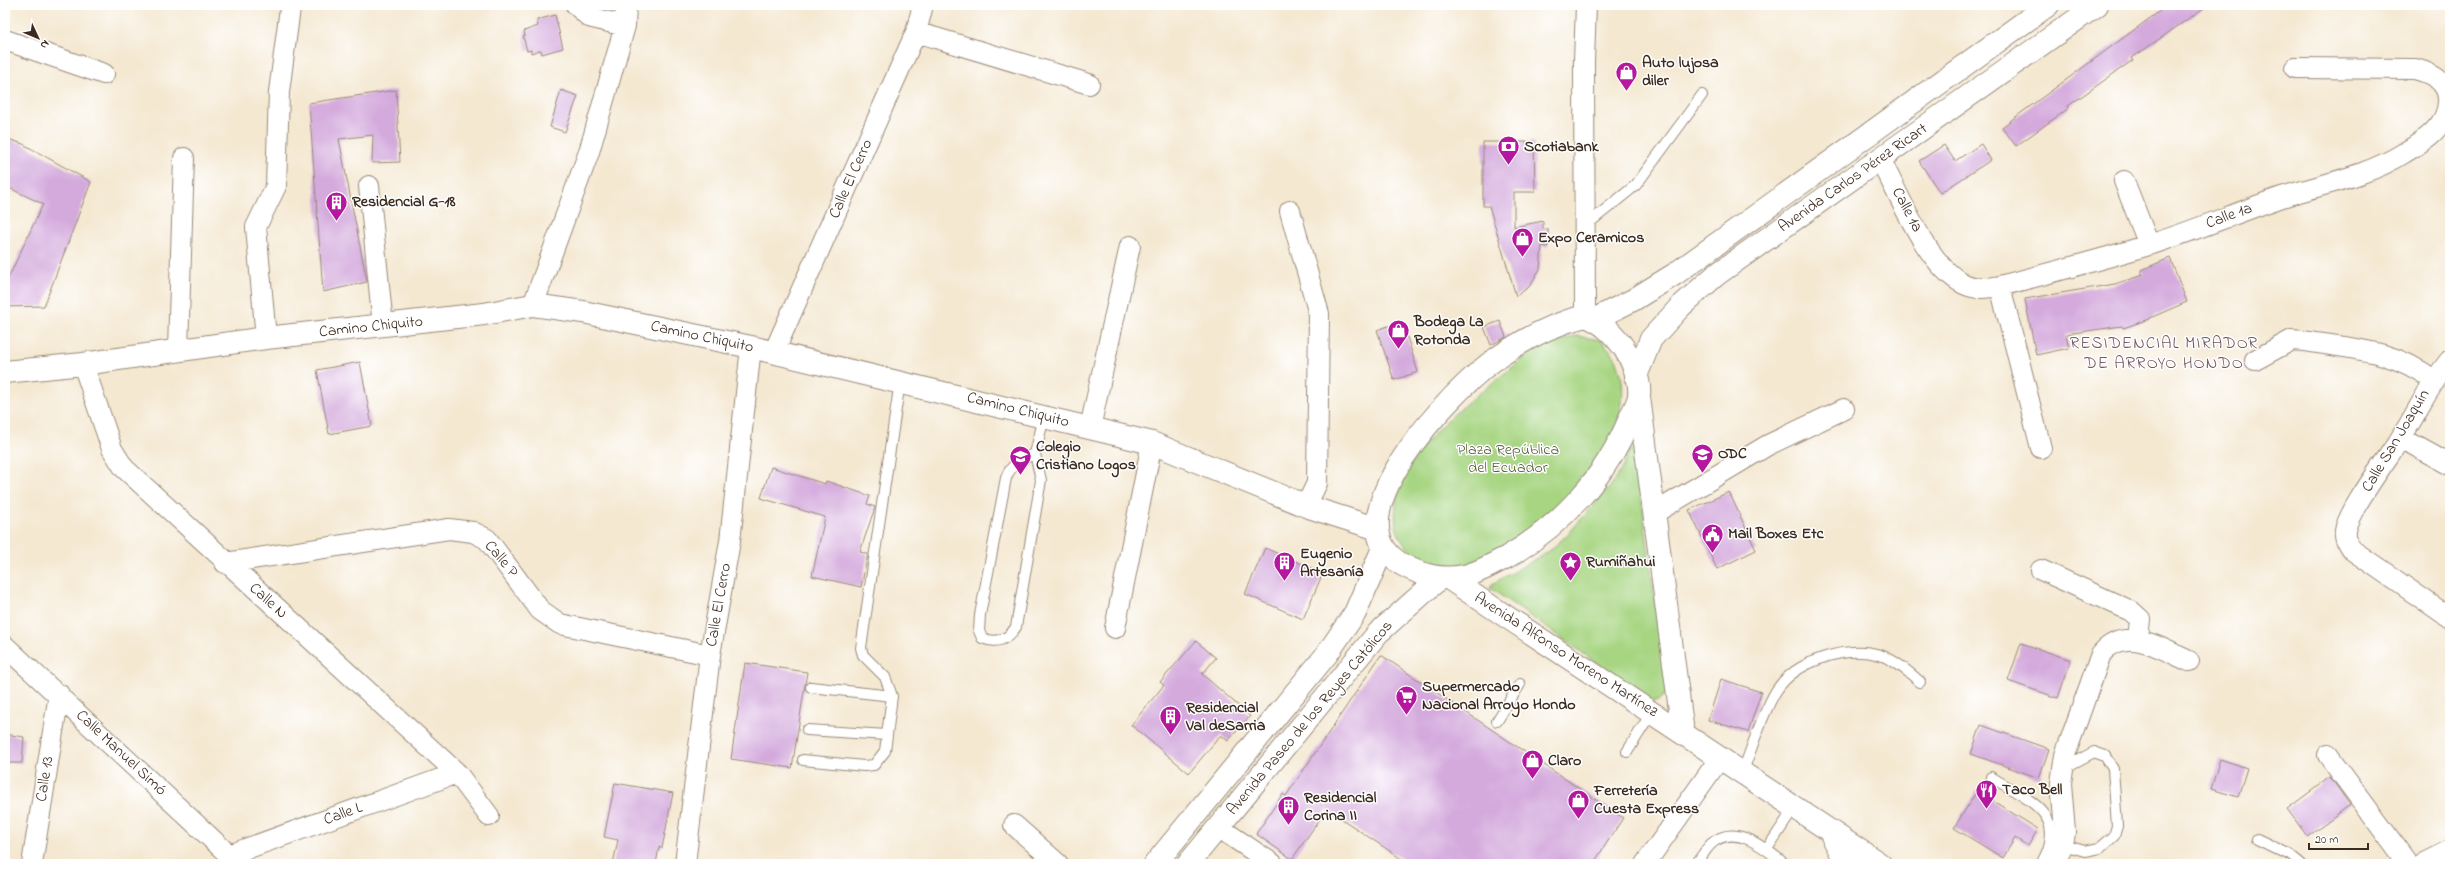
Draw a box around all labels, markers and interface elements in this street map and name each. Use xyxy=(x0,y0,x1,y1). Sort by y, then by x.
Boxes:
north arrow xyxy=(18,18,58,58)
text: N xyxy=(36,36,53,52)
place label: Auto lujosa diler xyxy=(1642,51,1719,93)
shop icon: Auto lujosa diler xyxy=(1614,59,1640,92)
street label: Avenida Carlos Pérez Ricart xyxy=(1773,117,1933,239)
bank icon: Scotiabank xyxy=(1496,134,1522,167)
place label: Scotiabank xyxy=(1524,135,1600,159)
street label: Calle El Cerro xyxy=(823,136,879,222)
street label: Calle 1a xyxy=(1885,183,1929,237)
building icon: Residencial G-18 xyxy=(324,189,350,222)
place label: Residencial G-18 xyxy=(351,190,456,214)
street label: Calle 1a xyxy=(2202,197,2256,235)
shop icon: Expo Ceramicos xyxy=(1510,225,1536,258)
place label: Expo Ceramicos xyxy=(1538,226,1644,250)
street label: Camino Chiquito xyxy=(318,310,424,344)
place label: Bodega La Rotonda xyxy=(1413,310,1484,352)
street label: Camino Chiquito xyxy=(648,314,756,360)
shop icon: Bodega La Rotonda xyxy=(1385,318,1411,351)
district label: RESIDENCIAL MIRADOR DE ARROYO HONDO xyxy=(2070,331,2258,376)
street label: Calle San Joaquín xyxy=(2356,385,2436,497)
street label: Camino Chiquito xyxy=(964,386,1072,434)
place label: Colegio Cristiano Logos xyxy=(1036,435,1136,478)
park label: Plaza República del Ecuador xyxy=(1457,438,1559,480)
school or university icon: ODC xyxy=(1690,441,1716,474)
place label: ODC xyxy=(1718,442,1747,466)
school or university icon: Colegio Cristiano Logos xyxy=(1007,443,1033,476)
public building icon: Mail Boxes Etc xyxy=(1699,521,1725,554)
place label: Mail Boxes Etc xyxy=(1728,522,1825,546)
street label: Calle P xyxy=(478,535,524,583)
place label: Eugenio Artesanía xyxy=(1300,542,1364,584)
place icon: Rumiñahui xyxy=(1557,549,1583,582)
building icon: Eugenio Artesanía xyxy=(1271,550,1297,583)
place label: Rumiñahui xyxy=(1585,550,1655,574)
street label: Calle El Cerro xyxy=(700,561,738,649)
street label: Calle N xyxy=(243,577,293,625)
street label: Avenida Alfonso Moreno Martínez xyxy=(1469,586,1663,724)
street label: Avenida Paseo de los Reyes Católicos xyxy=(1221,615,1399,821)
place label: Supermercado Nacional Arroyo Hondo xyxy=(1422,675,1576,718)
supermarket icon: Supermercado Nacional Arroyo Hondo xyxy=(1393,683,1419,716)
place label: Residencial Val deSarria xyxy=(1185,696,1266,738)
street label: Calle Manuel Simó xyxy=(70,704,172,802)
building icon: Residencial Val deSarria xyxy=(1158,704,1184,737)
shop icon: Claro xyxy=(1520,748,1546,781)
place label: Claro xyxy=(1548,749,1581,773)
street label: Calle 13 xyxy=(30,755,60,803)
restaurant icon: Taco Bell xyxy=(1973,777,1999,810)
place label: Taco Bell xyxy=(2002,778,2063,802)
place label: Ferretería Cuesta Express xyxy=(1593,779,1699,821)
place label: Residencial Corina II xyxy=(1303,786,1377,828)
shop icon: Ferretería Cuesta Express xyxy=(1565,787,1591,820)
building icon: Residencial Corina II xyxy=(1275,794,1301,827)
street label: Calle L xyxy=(320,796,366,832)
scale bar xyxy=(2309,825,2368,851)
text: 20 m xyxy=(2315,831,2338,849)

